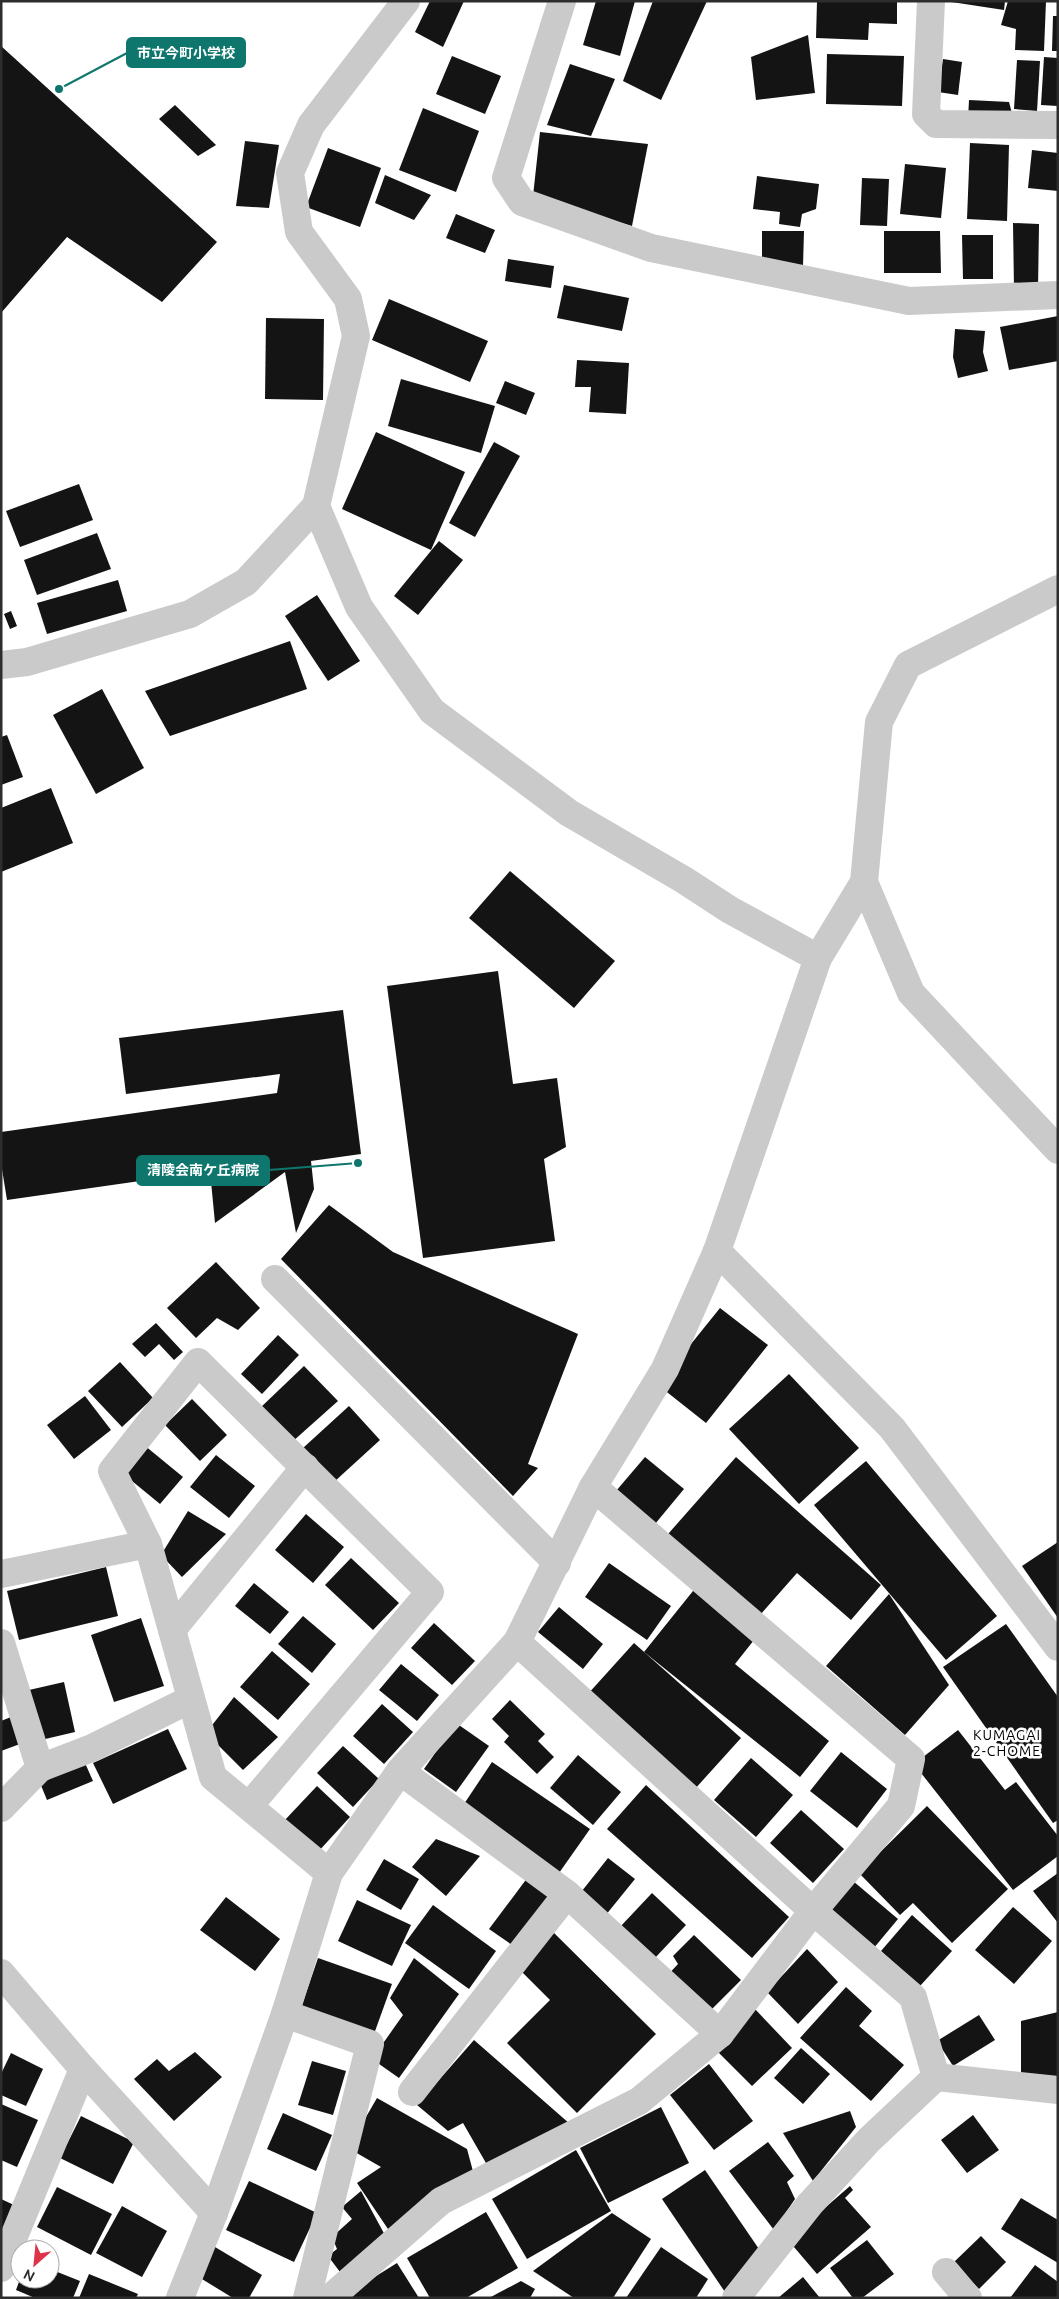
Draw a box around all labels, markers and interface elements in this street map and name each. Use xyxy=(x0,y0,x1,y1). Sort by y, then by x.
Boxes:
callout: 市立今町小学校 xyxy=(127,38,245,67)
text: 市立今町小学校 xyxy=(137,45,235,61)
callout: 清陵会南ケ丘病院 xyxy=(137,1156,269,1185)
text: 清陵会南ケ丘病院 xyxy=(147,1162,259,1178)
district label: KUMAGAI 2-CHOME xyxy=(973,1727,1041,1759)
north arrow xyxy=(10,2239,60,2289)
text: N xyxy=(21,2266,37,2285)

